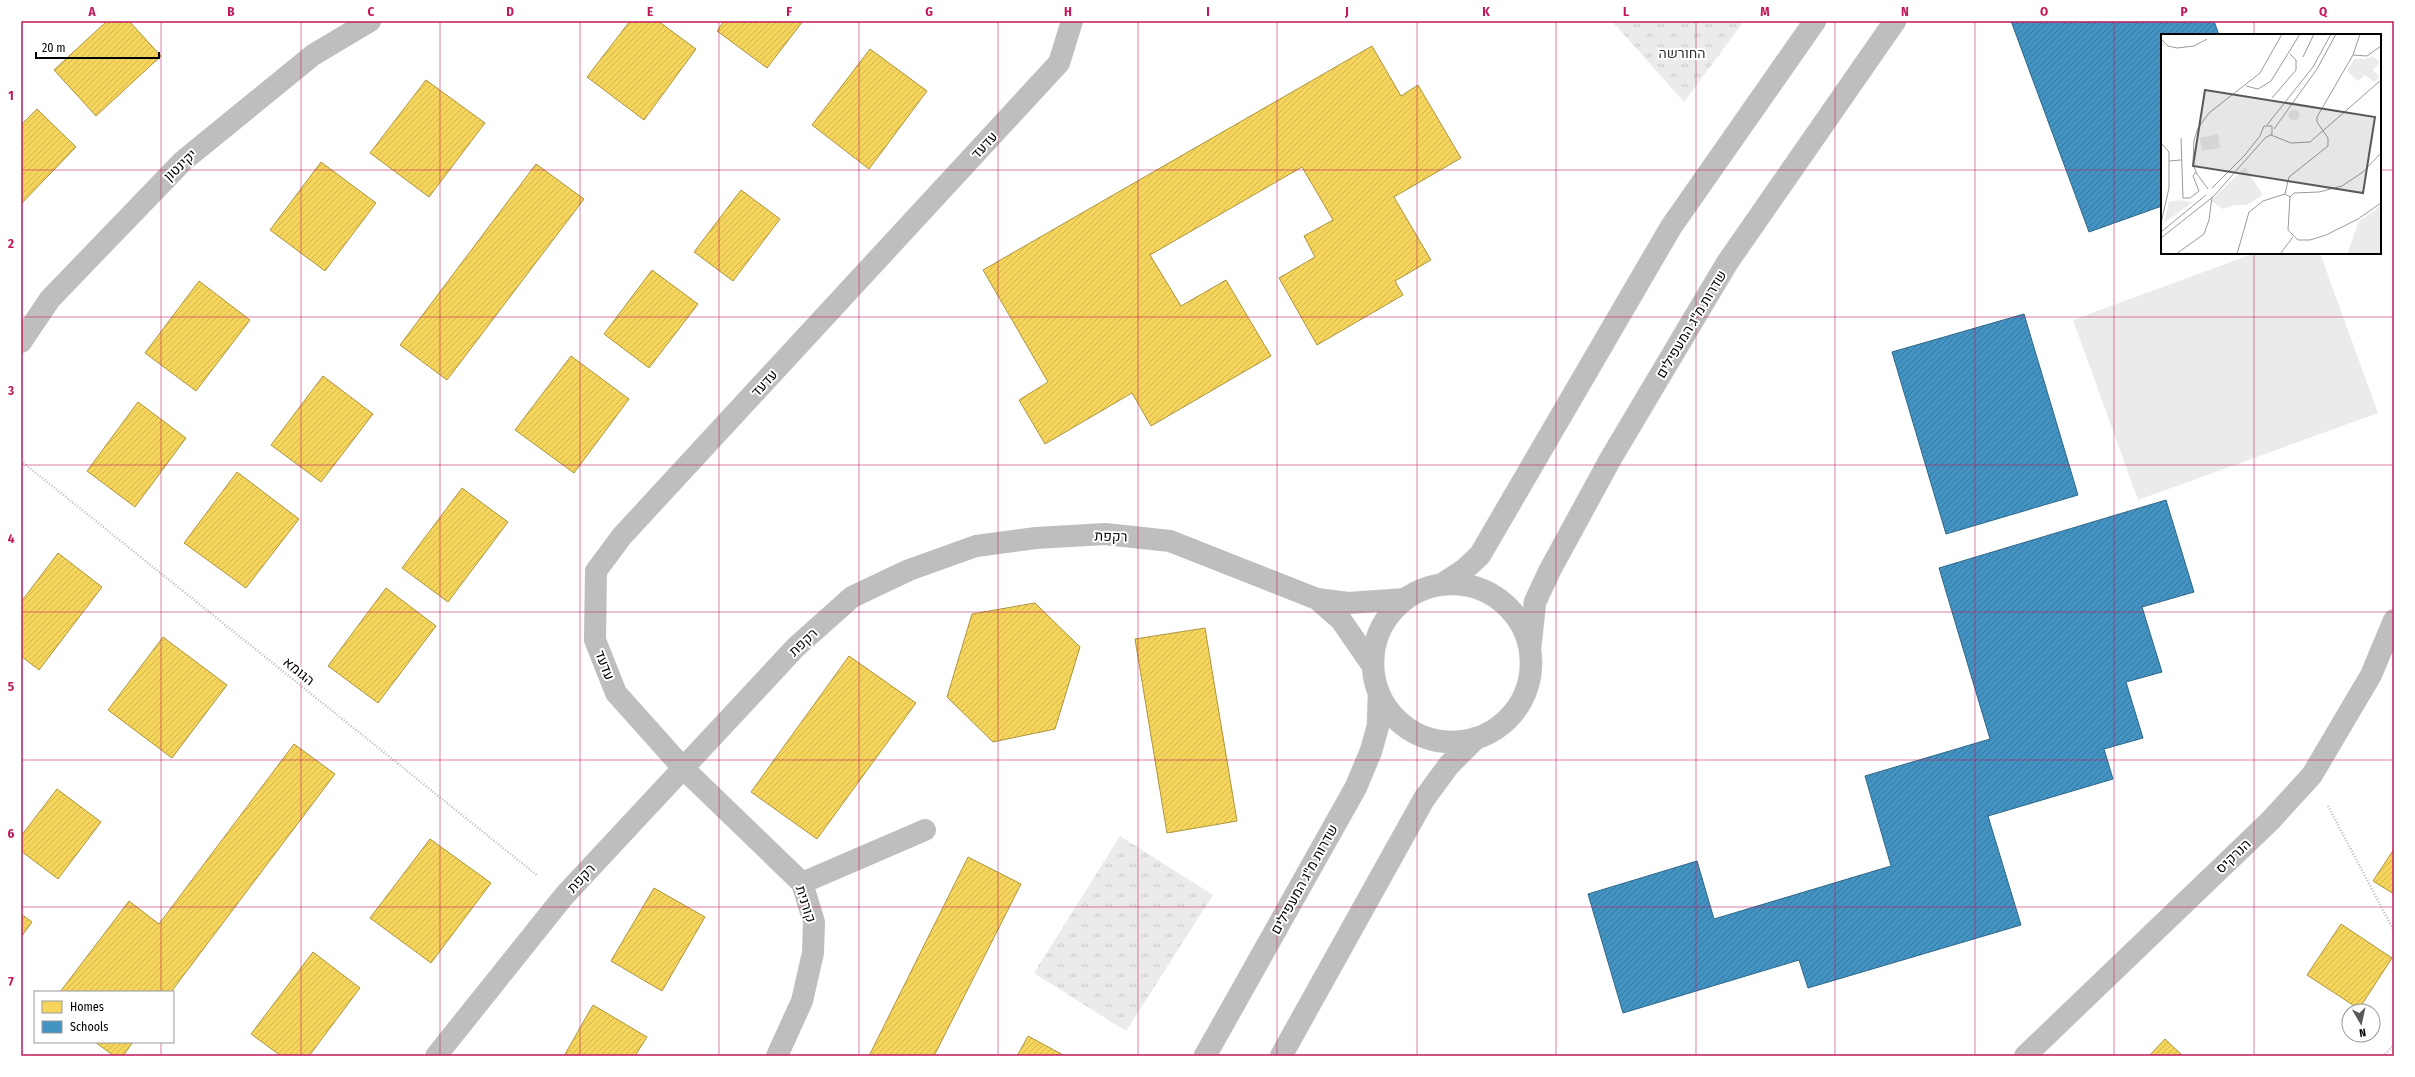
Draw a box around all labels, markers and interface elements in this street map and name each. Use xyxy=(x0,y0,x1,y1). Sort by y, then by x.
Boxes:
text: A xyxy=(87,4,96,19)
text: B xyxy=(227,4,235,19)
text: C xyxy=(368,4,375,19)
text: D xyxy=(506,4,514,19)
text: E xyxy=(647,4,653,19)
text: F xyxy=(786,4,792,19)
text: G xyxy=(925,4,933,19)
text: H xyxy=(1064,4,1072,19)
text: I xyxy=(1206,4,1210,19)
text: J xyxy=(1344,4,1349,19)
text: K xyxy=(1482,4,1490,19)
text: L xyxy=(1623,4,1629,19)
text: M xyxy=(1760,4,1770,19)
text: N xyxy=(1901,4,1909,19)
text: O xyxy=(2040,4,2048,19)
text: P xyxy=(2180,4,2188,19)
text: Q xyxy=(2319,4,2328,19)
scale bar xyxy=(36,34,159,60)
inset map xyxy=(2161,34,2381,254)
text: 20 m xyxy=(42,41,66,55)
park label: החורשה xyxy=(1658,45,1706,62)
text: 1 xyxy=(8,88,14,103)
street label: עדעד xyxy=(968,128,1001,162)
street label: יקינטון xyxy=(160,146,200,185)
text: 2 xyxy=(7,236,14,251)
street label: שדרות מ"ג המעפילים xyxy=(1653,267,1730,381)
street label: עדעד xyxy=(748,366,781,400)
text: 3 xyxy=(7,383,14,398)
street label: רקפת xyxy=(1094,527,1128,546)
text: 4 xyxy=(8,531,15,546)
street label: רקפת xyxy=(786,625,821,660)
street label: עדעד xyxy=(591,648,618,683)
street label: הגומא xyxy=(279,654,318,689)
text: 5 xyxy=(8,679,14,694)
street label: שדרות מ"ג המעפילים xyxy=(1267,821,1342,937)
text: 6 xyxy=(8,826,15,841)
street label: הנרקיס xyxy=(2212,836,2254,877)
street label: רקפת xyxy=(564,860,599,896)
street label: קורנית xyxy=(792,884,819,925)
text: 7 xyxy=(8,974,14,989)
legend xyxy=(34,991,174,1043)
text: Homes xyxy=(70,1000,104,1014)
north arrow xyxy=(2341,1003,2381,1043)
text: Schools xyxy=(70,1020,108,1034)
text: N xyxy=(2358,1025,2367,1039)

